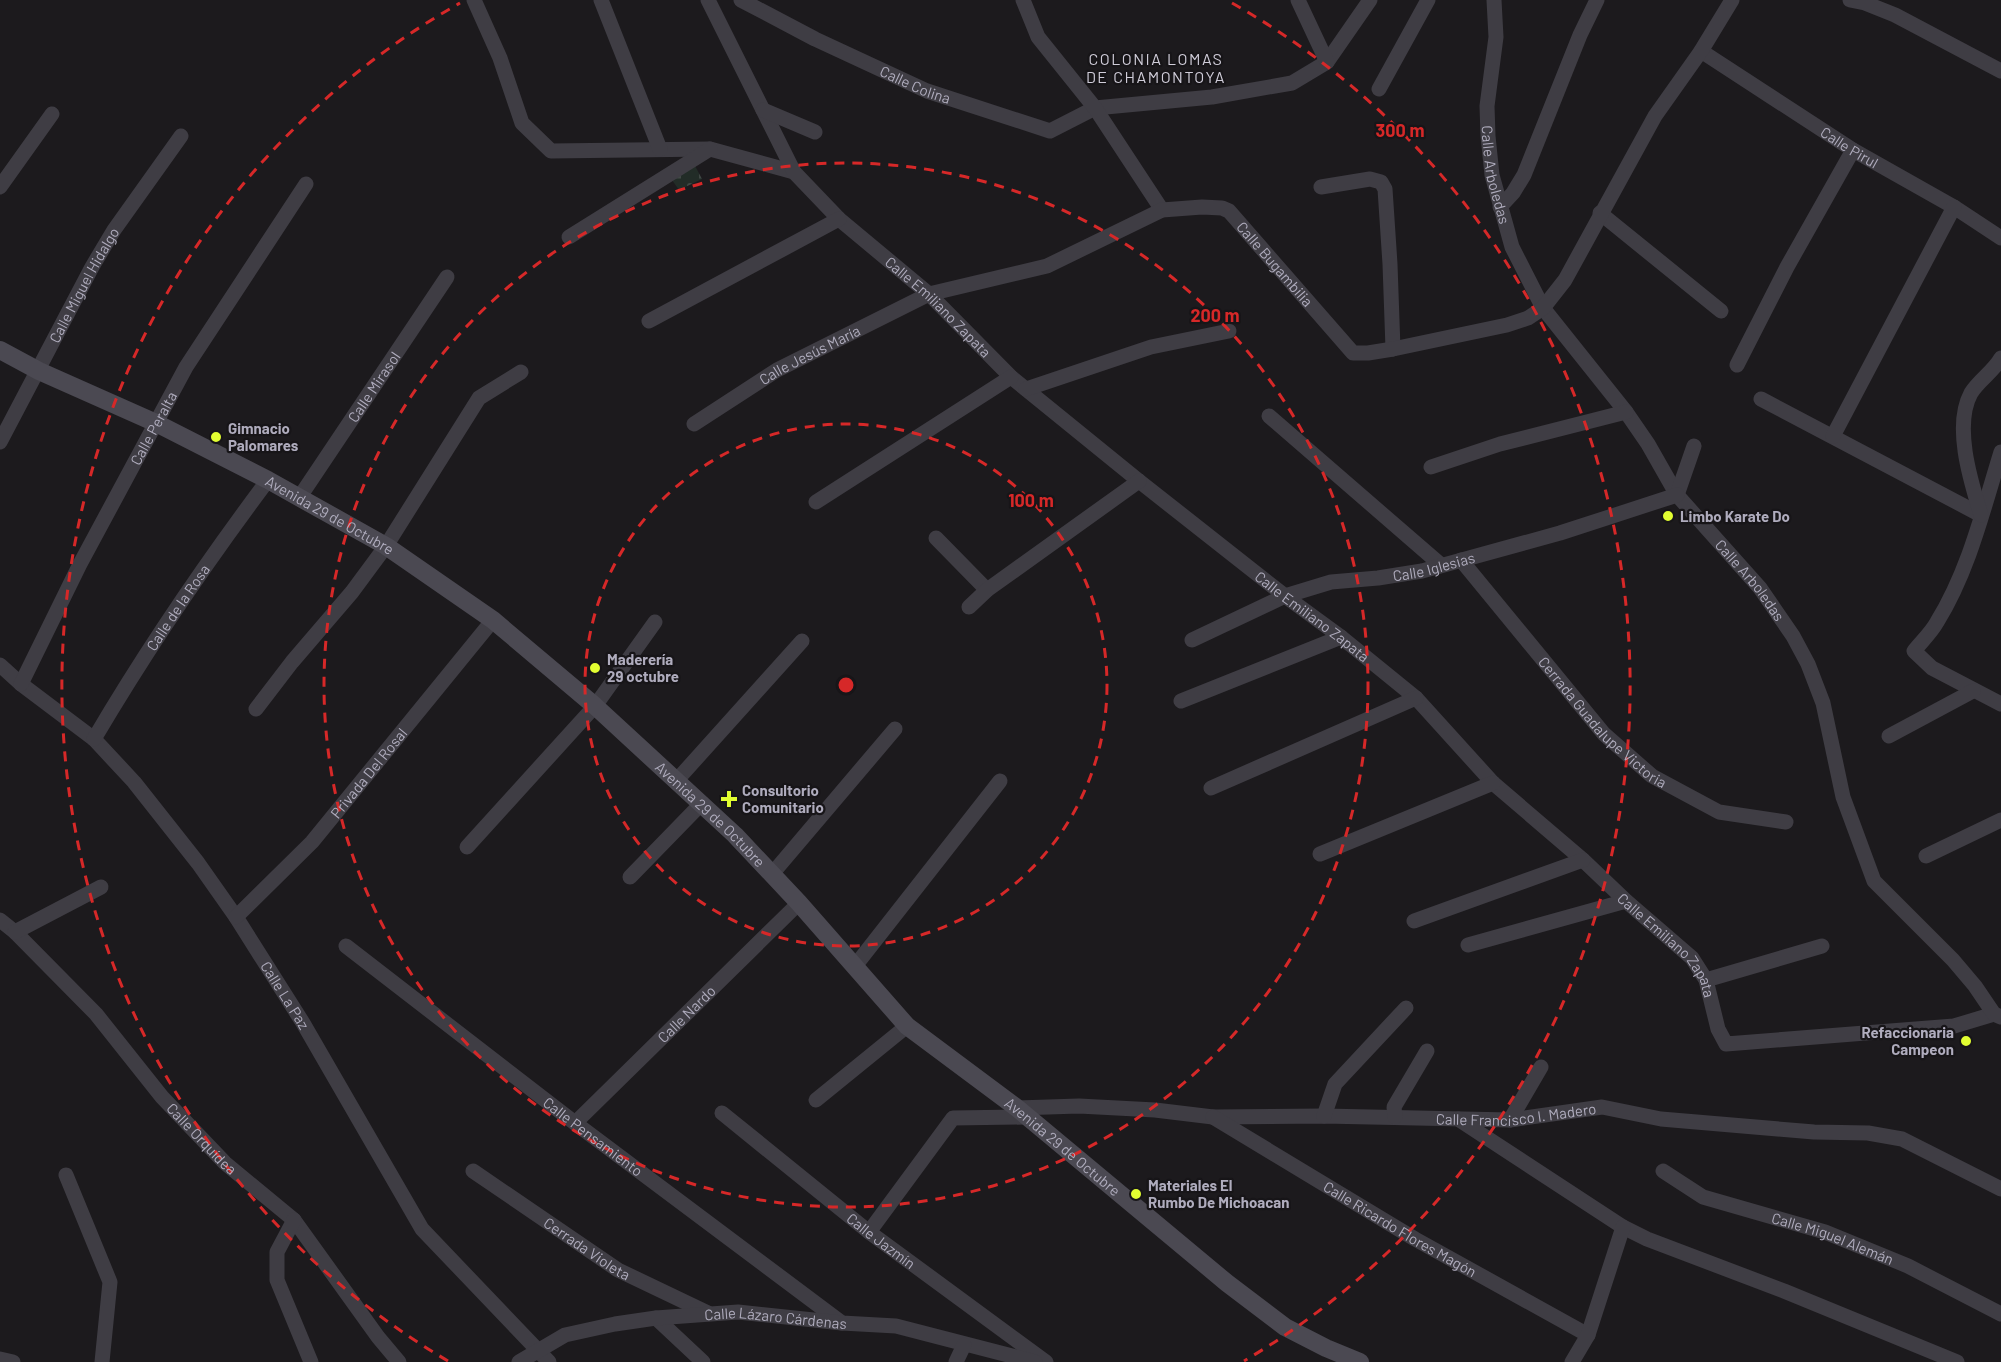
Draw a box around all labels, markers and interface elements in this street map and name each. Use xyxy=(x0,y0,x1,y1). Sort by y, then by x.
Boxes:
district label: COLONIA LOMAS DE CHAMONTOYA xyxy=(1086,49,1226,86)
street label: Calle Colina xyxy=(877,62,953,107)
text: 300 m xyxy=(1376,119,1424,141)
street label: Calle Pirul xyxy=(1817,123,1882,171)
street label: Calle Arboledas xyxy=(1479,125,1514,226)
street label: Calle Bugambilia xyxy=(1233,218,1317,310)
street label: Calle Miguel Hidalgo xyxy=(45,224,123,346)
street label: Calle Emiliano Zapata xyxy=(882,252,995,361)
text: 200 m xyxy=(1190,304,1240,326)
street label: Calle Jesús María xyxy=(756,321,863,388)
street label: Calle Mirasol xyxy=(344,348,404,425)
street label: Calle Peralta xyxy=(126,388,180,468)
place label: Gimnacio Palomares xyxy=(228,419,299,454)
marker: Gimnacio Palomares xyxy=(209,430,223,444)
street label: Avenida 29 de Octubre xyxy=(262,471,398,558)
text: 100 m xyxy=(1008,489,1054,511)
place label: Limbo Karate Do xyxy=(1680,507,1790,525)
marker: Limbo Karate Do xyxy=(1661,509,1675,523)
street label: Calle Arboledas xyxy=(1712,536,1789,624)
street label: Calle Iglesias xyxy=(1391,548,1477,585)
street label: Calle de la Rosa xyxy=(142,561,213,654)
street label: Calle Emiliano Zapata xyxy=(1252,567,1373,666)
place label: Maderería 29 octubre xyxy=(607,650,679,685)
street label: Cerrada Guadalupe Victoria xyxy=(1535,653,1670,791)
marker: Maderería 29 octubre xyxy=(588,661,602,675)
centre of rings xyxy=(836,675,856,695)
street label: Privada Del Rosal xyxy=(326,724,410,822)
street label: Avenida 29 de Octubre xyxy=(652,758,769,871)
place label: Consultorio Comunitario xyxy=(742,781,824,816)
marker: Consultorio Comunitario xyxy=(720,790,738,808)
street label: Calle Emiliano Zapata xyxy=(1614,889,1719,999)
street label: Calle La Paz xyxy=(257,958,314,1032)
street label: Calle Nardo xyxy=(654,981,719,1046)
place label: Refaccionaria Campeon xyxy=(1861,1023,1954,1058)
marker: Refaccionaria Campeon xyxy=(1959,1034,1973,1048)
street label: Calle Pensamiento xyxy=(540,1093,646,1180)
street label: Avenida 29 de Octubre xyxy=(1001,1093,1124,1199)
street label: Calle Orquídea xyxy=(163,1099,240,1178)
street label: Calle Francisco I. Madero xyxy=(1436,1099,1597,1129)
place label: Materiales El Rumbo De Michoacan xyxy=(1148,1176,1289,1211)
street label: Calle Ricardo Flores Magón xyxy=(1320,1177,1480,1280)
marker: Materiales El Rumbo De Michoacan xyxy=(1129,1187,1143,1201)
street label: Calle Miguel Alemán xyxy=(1770,1208,1897,1268)
street label: Calle Jazmín xyxy=(843,1209,919,1272)
street label: Cerrada Violeta xyxy=(541,1213,633,1283)
street label: Calle Lázaro Cárdenas xyxy=(704,1303,847,1332)

